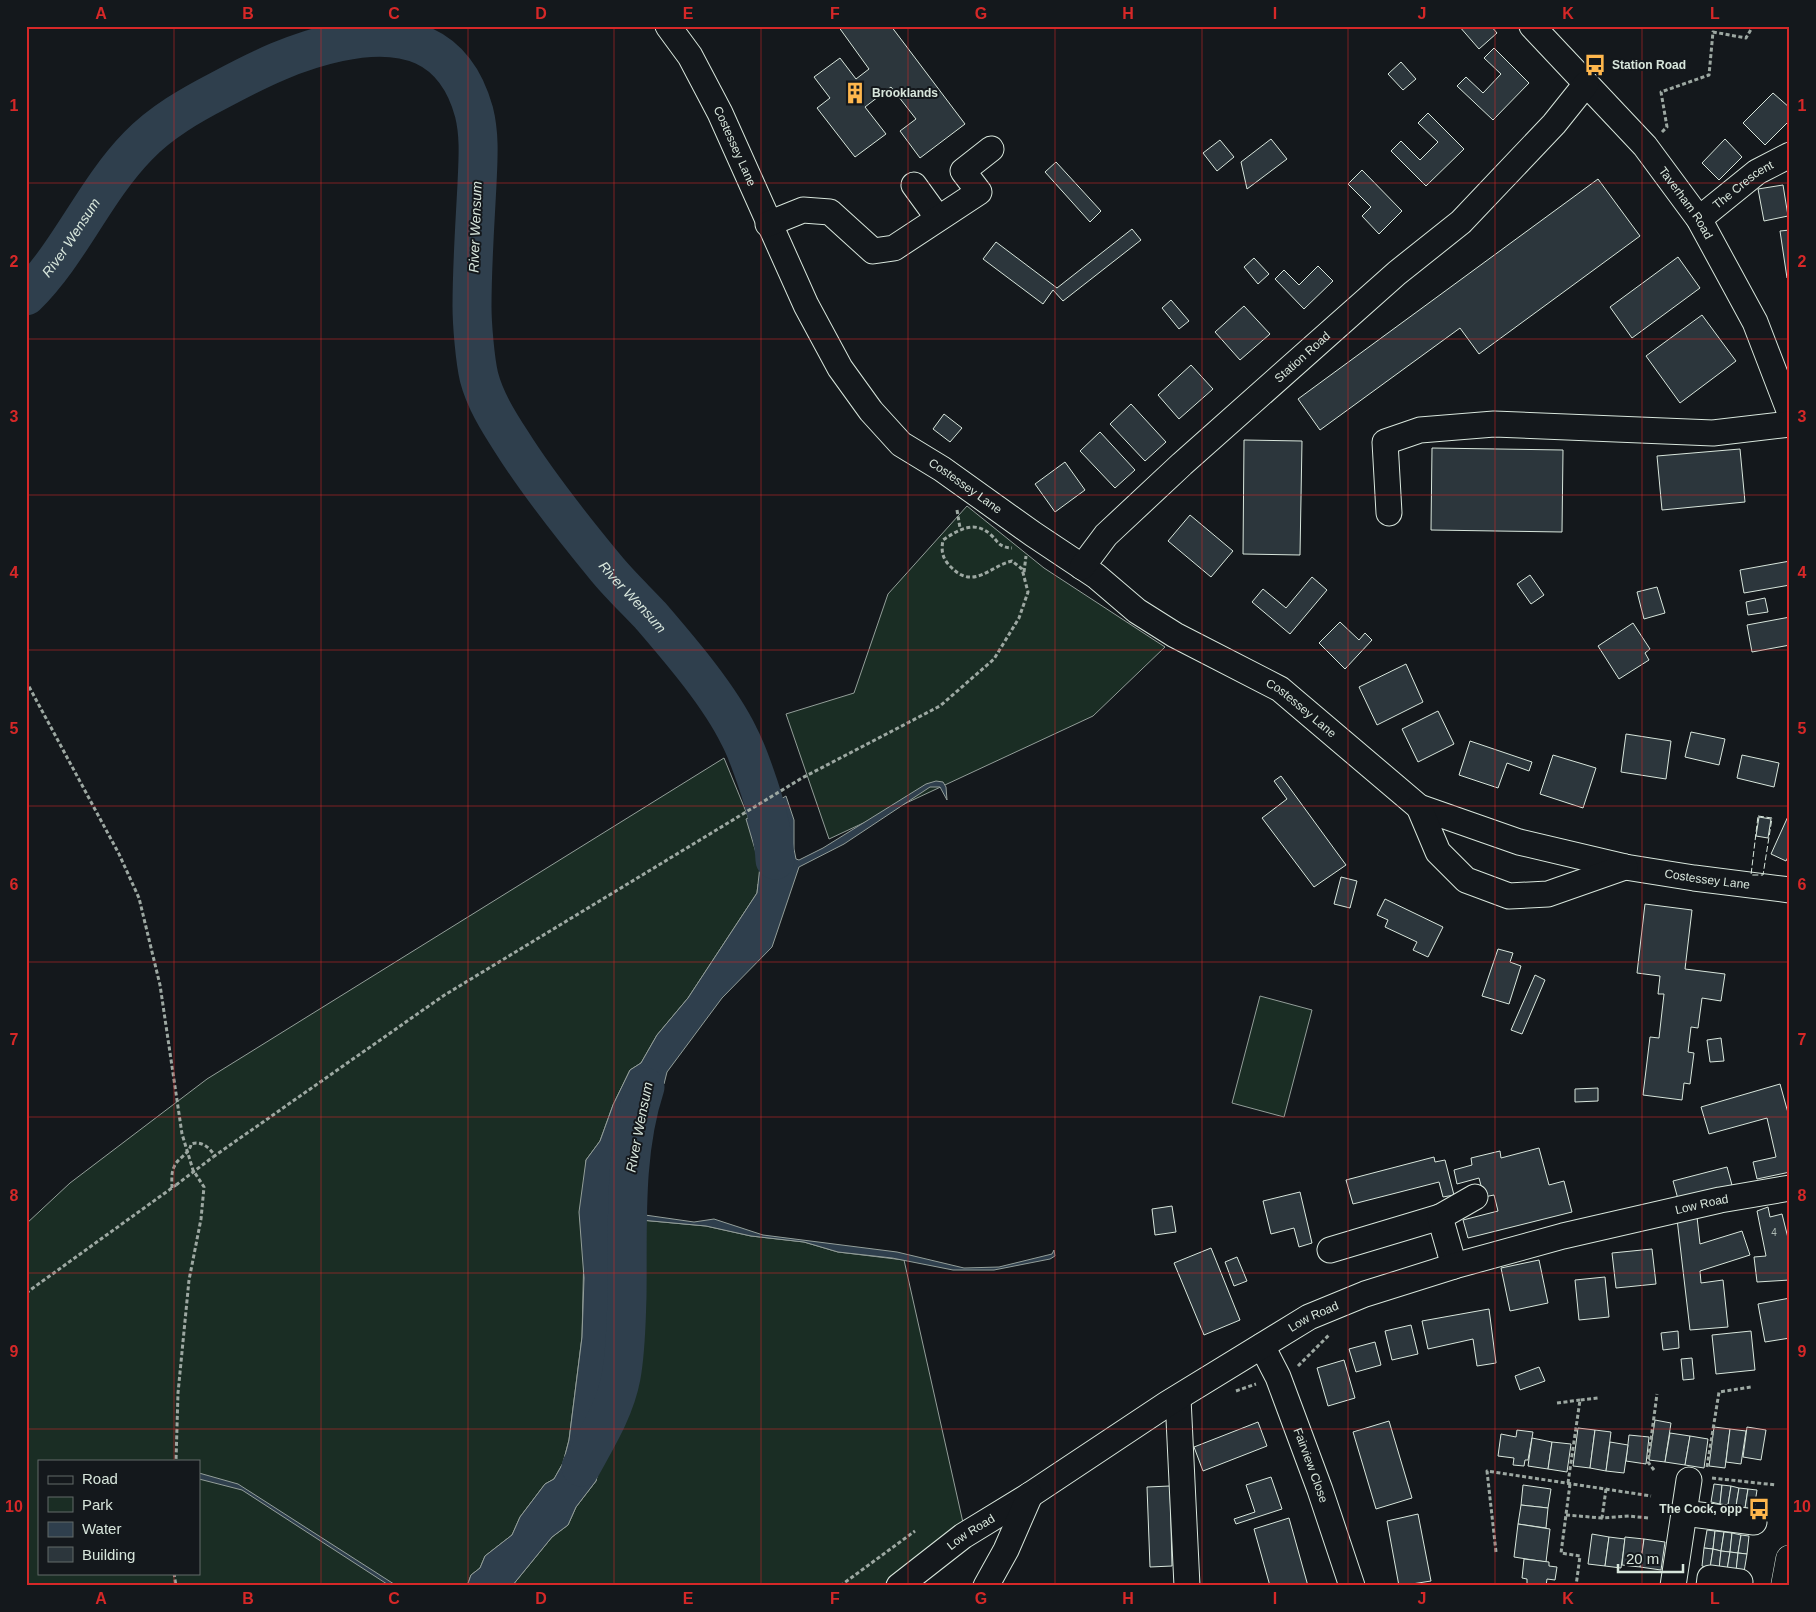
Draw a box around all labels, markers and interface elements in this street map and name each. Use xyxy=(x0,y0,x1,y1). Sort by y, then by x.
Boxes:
text: A xyxy=(95,5,107,22)
text: B xyxy=(242,5,254,22)
text: C xyxy=(388,5,400,22)
text: D xyxy=(535,5,547,22)
text: E xyxy=(683,5,694,22)
text: F xyxy=(830,5,840,22)
text: G xyxy=(975,5,987,22)
text: H xyxy=(1122,5,1134,22)
text: I xyxy=(1273,5,1277,22)
text: J xyxy=(1418,5,1426,22)
text: K xyxy=(1562,5,1574,22)
text: L xyxy=(1710,5,1720,22)
bus stop icon: Station Road xyxy=(1582,52,1608,78)
place label: Station Road xyxy=(1612,58,1686,72)
building icon: Brooklands xyxy=(842,80,868,106)
place label: Brooklands xyxy=(872,86,938,100)
text: 1 xyxy=(10,97,19,114)
text: 1 xyxy=(1798,97,1807,114)
street label: Costessey Lane xyxy=(711,104,759,189)
street label: The Crescent xyxy=(1710,158,1776,212)
street label: Taverham Road xyxy=(1656,164,1716,241)
water label: River Wensum xyxy=(465,181,485,273)
water label: River Wensum xyxy=(39,195,103,280)
text: 2 xyxy=(10,253,19,270)
text: 2 xyxy=(1798,253,1807,270)
street label: Station Road xyxy=(1272,329,1333,385)
text: 3 xyxy=(10,408,19,425)
text: 3 xyxy=(1798,408,1807,425)
street label: Costessey Lane xyxy=(926,456,1005,517)
water label: River Wensum xyxy=(596,558,670,636)
text: 4 xyxy=(10,564,19,581)
text: 4 xyxy=(1798,564,1807,581)
street label: Costessey Lane xyxy=(1264,676,1339,741)
text: 5 xyxy=(10,720,19,737)
text: 5 xyxy=(1798,720,1807,737)
street label: Costessey Lane xyxy=(1663,866,1751,892)
text: 6 xyxy=(10,876,19,893)
text: 6 xyxy=(1798,876,1807,893)
text: 7 xyxy=(10,1031,19,1048)
text: 7 xyxy=(1798,1031,1807,1048)
water label: River Wensum xyxy=(622,1080,656,1173)
text: 8 xyxy=(10,1187,19,1204)
text: 8 xyxy=(1798,1187,1807,1204)
street label: Low Road xyxy=(1674,1192,1729,1217)
house number: 4 xyxy=(1771,1227,1777,1238)
street label: Low Road xyxy=(1286,1299,1341,1335)
text: 9 xyxy=(10,1343,19,1360)
text: 9 xyxy=(1798,1343,1807,1360)
street label: Fairview Close xyxy=(1291,1426,1331,1505)
legend xyxy=(38,1460,200,1574)
text: Road xyxy=(82,1470,118,1487)
text: Park xyxy=(82,1496,113,1513)
bus stop icon: The Cock, opp xyxy=(1746,1496,1772,1522)
text: 10 xyxy=(5,1498,23,1515)
text: 10 xyxy=(1793,1498,1811,1515)
place label: The Cock, opp xyxy=(1659,1502,1742,1516)
street label: Low Road xyxy=(944,1511,997,1553)
text: Water xyxy=(82,1520,121,1537)
scale bar xyxy=(1618,1542,1684,1574)
text: Building xyxy=(82,1546,135,1563)
text: 20 m xyxy=(1626,1550,1659,1567)
text: A xyxy=(95,1590,107,1607)
text: B xyxy=(242,1590,254,1607)
text: C xyxy=(388,1590,400,1607)
text: D xyxy=(535,1590,547,1607)
text: E xyxy=(683,1590,694,1607)
text: F xyxy=(830,1590,840,1607)
text: G xyxy=(975,1590,987,1607)
text: H xyxy=(1122,1590,1134,1607)
text: I xyxy=(1273,1590,1277,1607)
text: J xyxy=(1418,1590,1426,1607)
text: K xyxy=(1562,1590,1574,1607)
text: L xyxy=(1710,1590,1720,1607)

